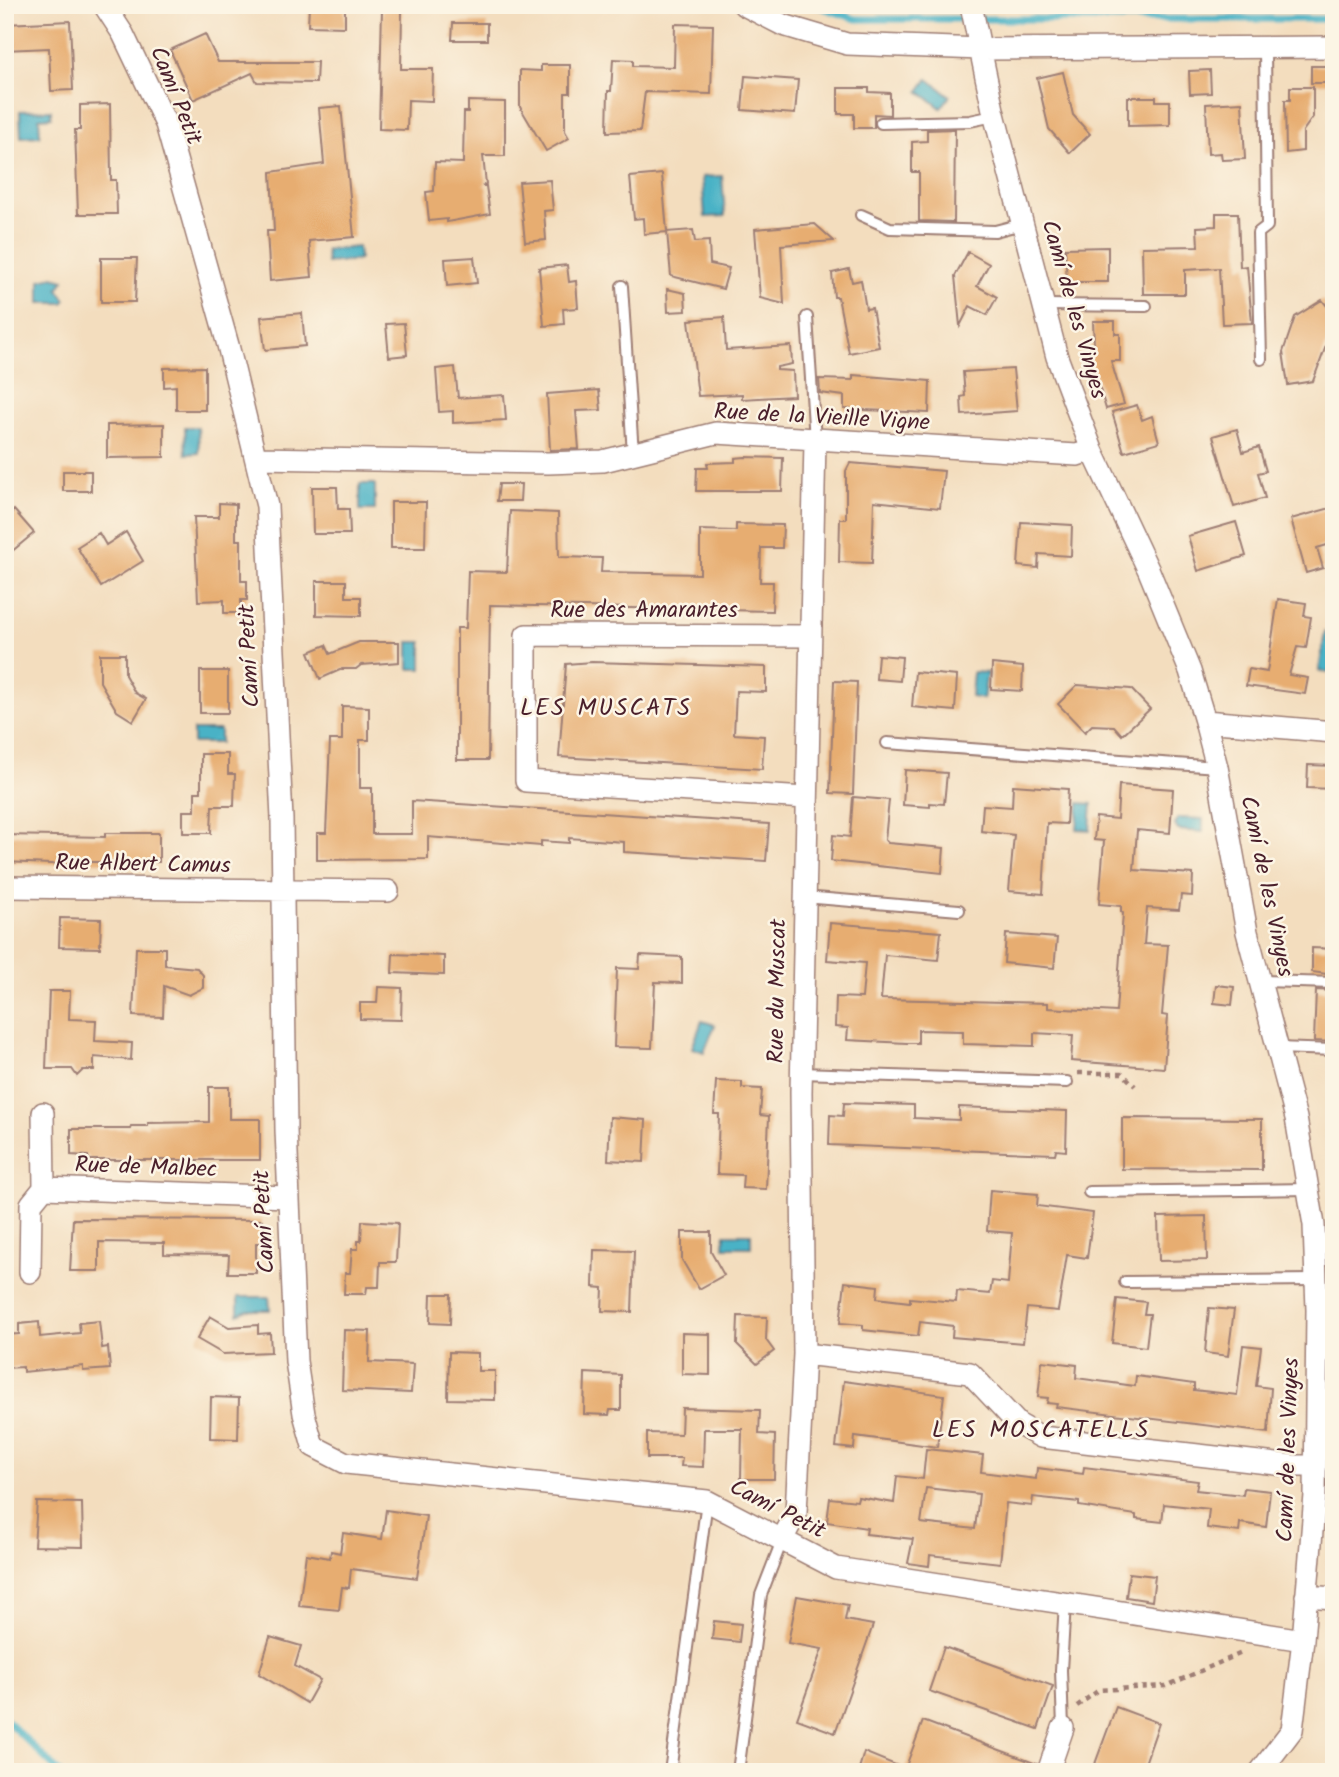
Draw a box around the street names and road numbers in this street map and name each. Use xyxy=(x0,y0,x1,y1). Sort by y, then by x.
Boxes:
street label: Camí Petit xyxy=(139,41,212,152)
street label: Camí de les Vinyes xyxy=(1030,216,1116,403)
street label: Rue de la Vieille Vigne xyxy=(713,394,931,442)
street label: Rue des Amarantes xyxy=(550,593,738,629)
street label: Camí Petit xyxy=(229,602,271,709)
street label: Camí de les Vinyes xyxy=(1229,792,1303,981)
street label: Rue Albert Camus xyxy=(55,845,231,885)
street label: Rue du Muscat xyxy=(759,917,797,1064)
street label: Rue de Malbec xyxy=(74,1148,218,1188)
street label: Camí Petit xyxy=(244,1168,286,1275)
street label: Camí de les Vinyes xyxy=(1268,1357,1310,1543)
street label: Camí Petit xyxy=(723,1470,832,1550)

